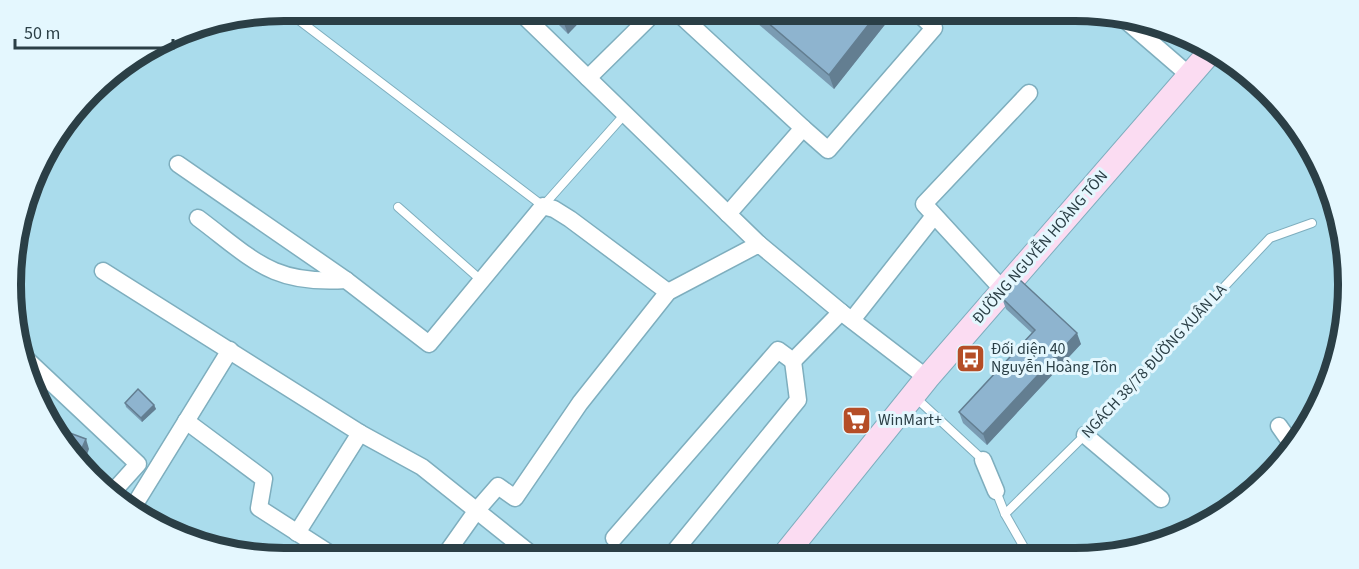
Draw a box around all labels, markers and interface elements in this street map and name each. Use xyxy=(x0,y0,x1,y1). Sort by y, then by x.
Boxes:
scale bar xyxy=(15,12,172,50)
text: 50 m xyxy=(24,21,60,46)
street label: ĐƯỜNG NGUYỄN HOÀNG TÔN xyxy=(967,165,1113,329)
street label: NGÁCH 38/78 ĐƯỜNG XUÂN LA xyxy=(1076,279,1232,443)
place label: Đối diện 40 Nguyễn Hoàng Tôn xyxy=(991,338,1117,378)
bus stop icon: Đối diện 40 Nguyễn Hoàng Tôn xyxy=(954,342,986,374)
supermarket icon: WinMart+ xyxy=(841,404,873,436)
place label: WinMart+ xyxy=(878,409,942,431)

